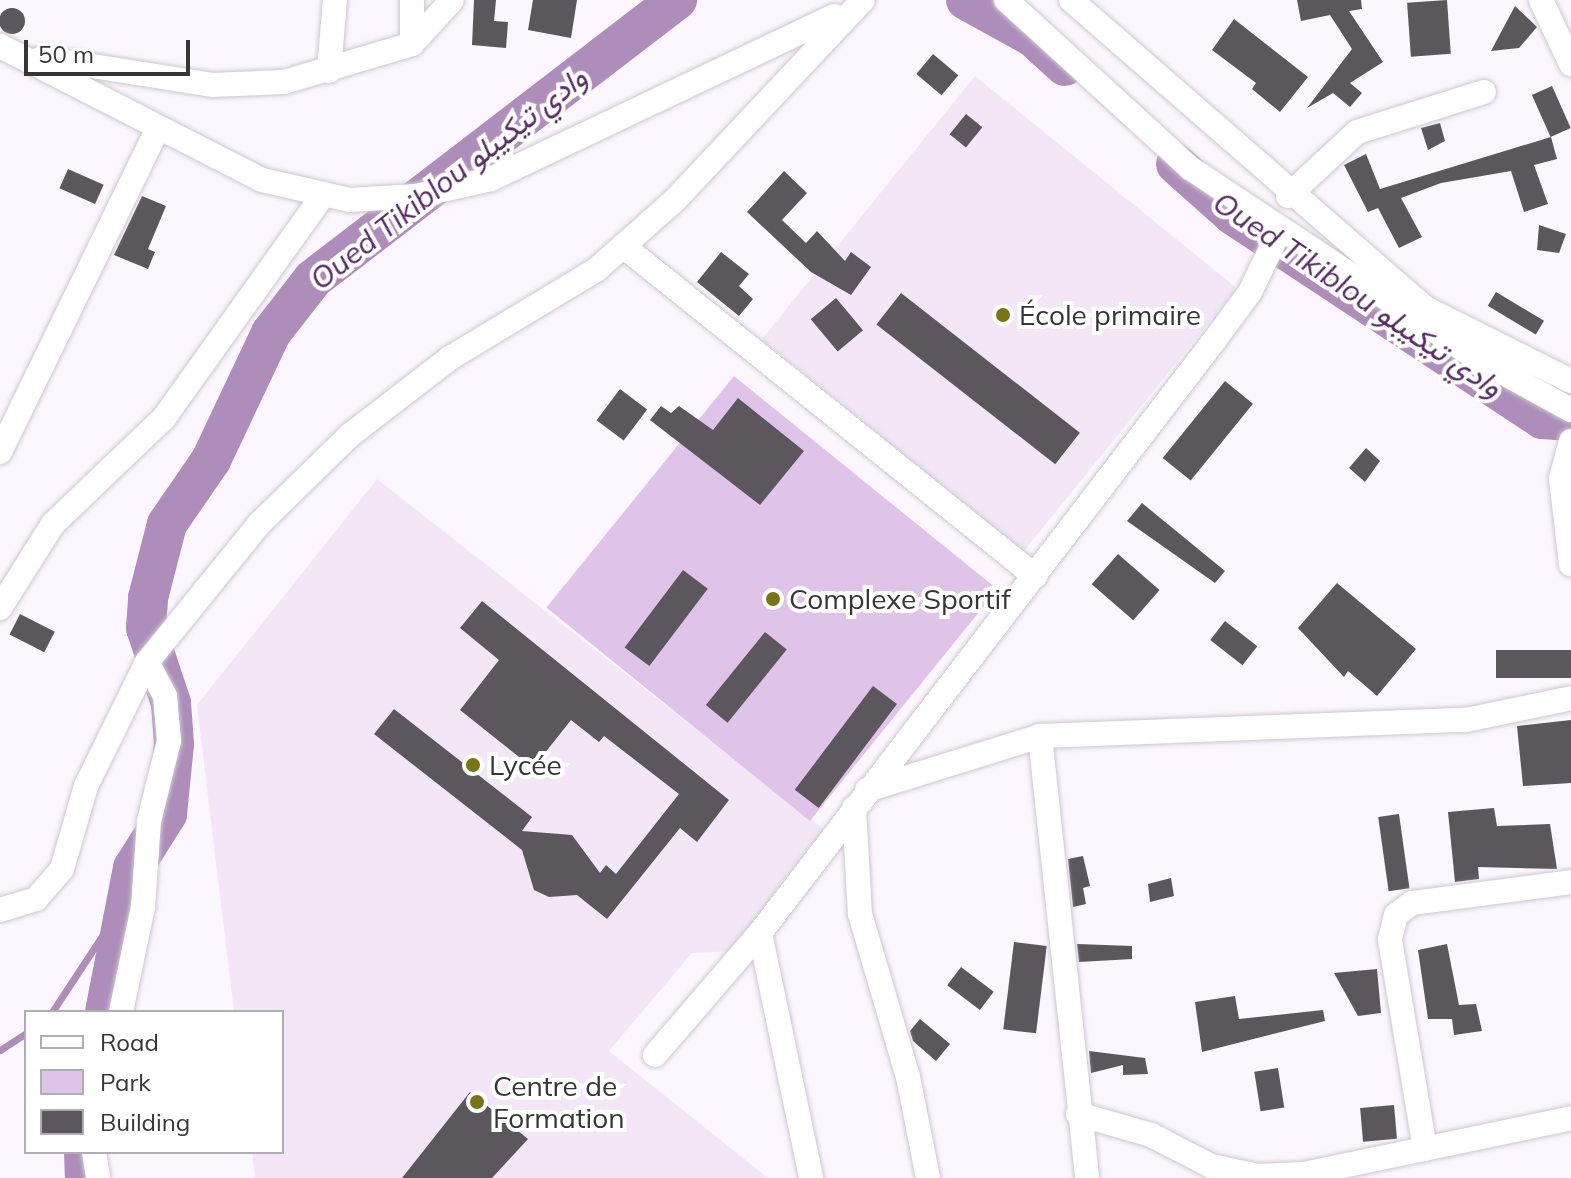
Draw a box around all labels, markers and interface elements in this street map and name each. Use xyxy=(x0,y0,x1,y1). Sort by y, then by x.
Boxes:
scale bar xyxy=(28,24,194,74)
text: 50 m xyxy=(38,39,94,69)
water label: Oued Tikiblou وادي تيكيبلو xyxy=(303,59,593,297)
water label: Oued Tikiblou وادي تيكيبلو xyxy=(1207,184,1509,404)
place label: École primaire xyxy=(1019,298,1201,332)
marker: École primaire xyxy=(994,306,1012,324)
place label: Complexe Sportif xyxy=(789,582,1011,616)
marker: Complexe Sportif xyxy=(764,590,782,608)
place label: Lycée xyxy=(489,748,562,782)
marker: Lycée xyxy=(464,756,482,774)
legend xyxy=(24,1010,284,1154)
text: Road xyxy=(100,1027,159,1057)
text: Park xyxy=(100,1067,151,1097)
place label: Centre de Formation xyxy=(493,1069,625,1135)
marker: Centre de Formation xyxy=(468,1093,486,1111)
text: Building xyxy=(100,1107,190,1137)

